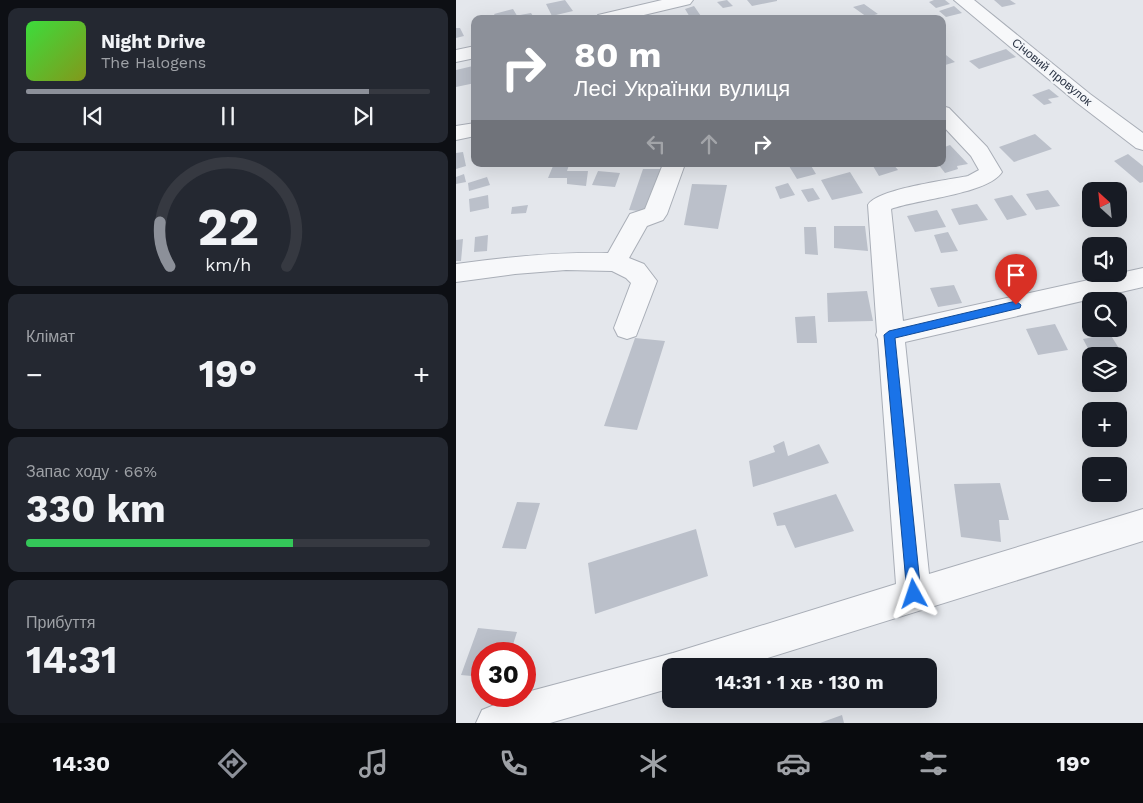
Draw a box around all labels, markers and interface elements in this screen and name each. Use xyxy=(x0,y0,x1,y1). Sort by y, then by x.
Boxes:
text: Night Drive xyxy=(101,30,206,53)
text: 80 m xyxy=(574,34,661,76)
icon: right xyxy=(491,35,556,100)
street label: Січовий провулок xyxy=(1009,35,1095,109)
text: The Halogens xyxy=(101,53,206,72)
text: Лесі Українки вулиця xyxy=(574,76,790,101)
icon: previous xyxy=(79,102,107,130)
icon: pause xyxy=(214,102,242,130)
icon: next xyxy=(349,102,377,130)
icon: left xyxy=(642,130,670,158)
icon: ahead xyxy=(695,130,723,158)
icon: right xyxy=(748,130,776,158)
north arrow xyxy=(1082,182,1127,228)
map controls xyxy=(1082,182,1127,502)
text: 22 xyxy=(197,197,259,258)
button: sound xyxy=(1082,237,1127,282)
text: km/h xyxy=(205,254,251,275)
pin xyxy=(995,254,1037,305)
icon: arrive xyxy=(1002,261,1030,289)
button: search xyxy=(1082,292,1127,337)
text: Клімат xyxy=(26,327,75,346)
button: layers xyxy=(1082,347,1127,392)
text: 19° xyxy=(199,352,257,396)
text: − xyxy=(26,358,43,391)
text: + xyxy=(413,358,430,391)
button: + xyxy=(1082,402,1127,447)
button: − xyxy=(1082,457,1127,502)
text: Запас ходу · 66% xyxy=(26,462,157,481)
text: 330 km xyxy=(26,487,166,531)
position arrow xyxy=(887,567,939,619)
text: Прибуття xyxy=(26,613,95,632)
text: 14:31 xyxy=(26,638,117,682)
speed limit sign: 30 xyxy=(471,642,536,707)
text: 14:31 · 1 хв · 130 m xyxy=(715,671,884,694)
icon: directions xyxy=(215,746,250,781)
icon: music xyxy=(356,746,391,781)
icon: phone xyxy=(496,746,531,781)
icon: climate xyxy=(636,746,671,781)
icon: car xyxy=(776,746,811,781)
icon: filters xyxy=(916,746,951,781)
text: 14:30 xyxy=(53,751,110,776)
text: 19° xyxy=(1056,751,1090,776)

